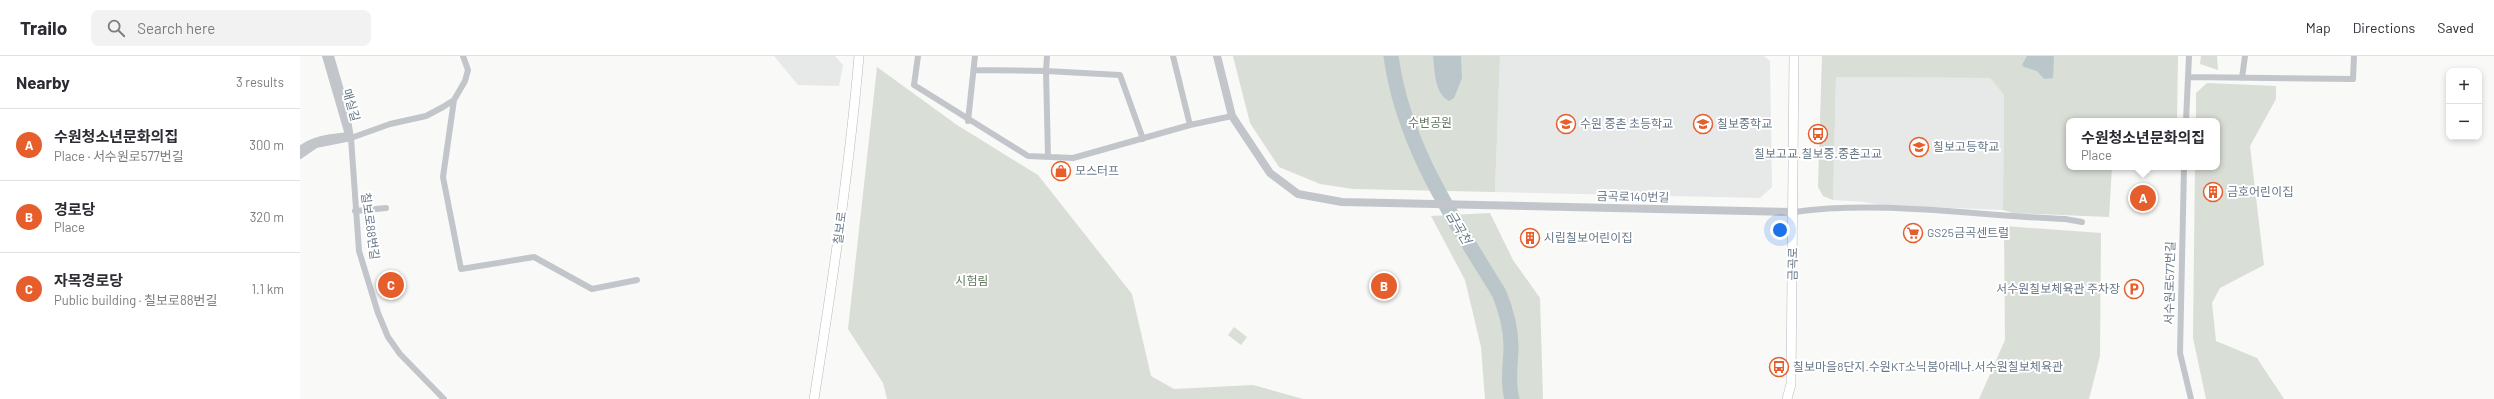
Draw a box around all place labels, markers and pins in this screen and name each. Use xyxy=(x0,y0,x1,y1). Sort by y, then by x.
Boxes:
school or university icon: 수원 중촌 초등학교 xyxy=(1555,113,1577,135)
school or university icon: 칠보중학교 xyxy=(1692,113,1714,135)
place label: 수원 중촌 초등학교 xyxy=(1580,116,1673,130)
place label: 칠보중학교 xyxy=(1717,116,1772,130)
bus stop icon: 칠보고교.칠보중.중촌고교 xyxy=(1807,123,1829,145)
school or university icon: 칠보고등학교 xyxy=(1908,136,1930,158)
place label: 칠보고등학교 xyxy=(1933,139,1999,153)
place label: 칠보고교.칠보중.중촌고교 xyxy=(1754,146,1882,160)
shop icon: 모스터프 xyxy=(1050,160,1072,182)
place label: 모스터프 xyxy=(1075,163,1119,177)
building icon: 금호어린이집 xyxy=(2202,181,2224,203)
pin: A xyxy=(2130,183,2156,213)
place label: 금호어린이집 xyxy=(2227,184,2293,198)
supermarket icon: GS25금곡센트럴 xyxy=(1902,222,1924,244)
place label: GS25금곡센트럴 xyxy=(1927,225,2009,239)
building icon: 시립칠보어린이집 xyxy=(1519,227,1541,249)
place label: 시립칠보어린이집 xyxy=(1544,230,1632,244)
pin: C xyxy=(378,270,404,300)
pin: B xyxy=(1371,271,1397,301)
parking icon: 서수원칠보체육관 주차장 xyxy=(2123,278,2145,300)
place label: 서수원칠보체육관 주차장 xyxy=(1996,281,2120,295)
bus stop icon: 칠보마을8단지.수원KT소닉붐아레나.서수원칠보체육관 xyxy=(1768,356,1790,378)
place label: 칠보마을8단지.수원KT소닉붐아레나.서수원칠보체육관 xyxy=(1793,359,2063,373)

